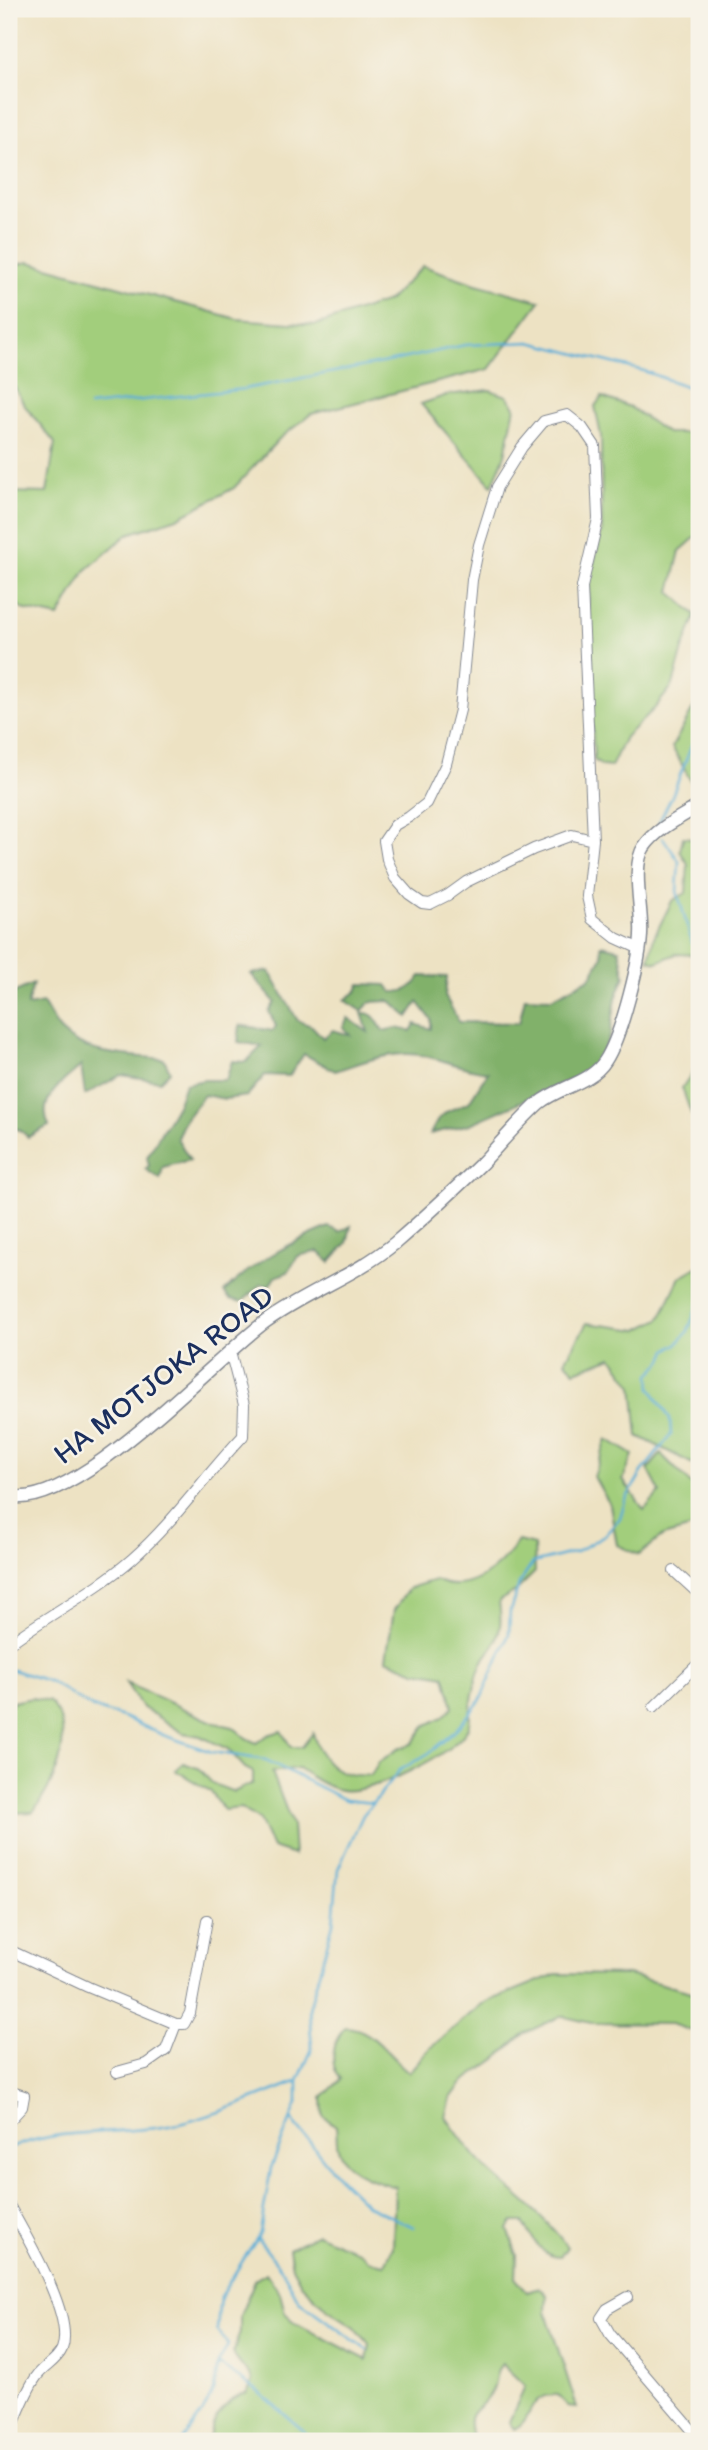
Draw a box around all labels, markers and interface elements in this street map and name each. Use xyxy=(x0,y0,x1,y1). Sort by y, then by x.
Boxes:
street label: HA MOTJOKA ROAD xyxy=(45,1276,281,1472)

